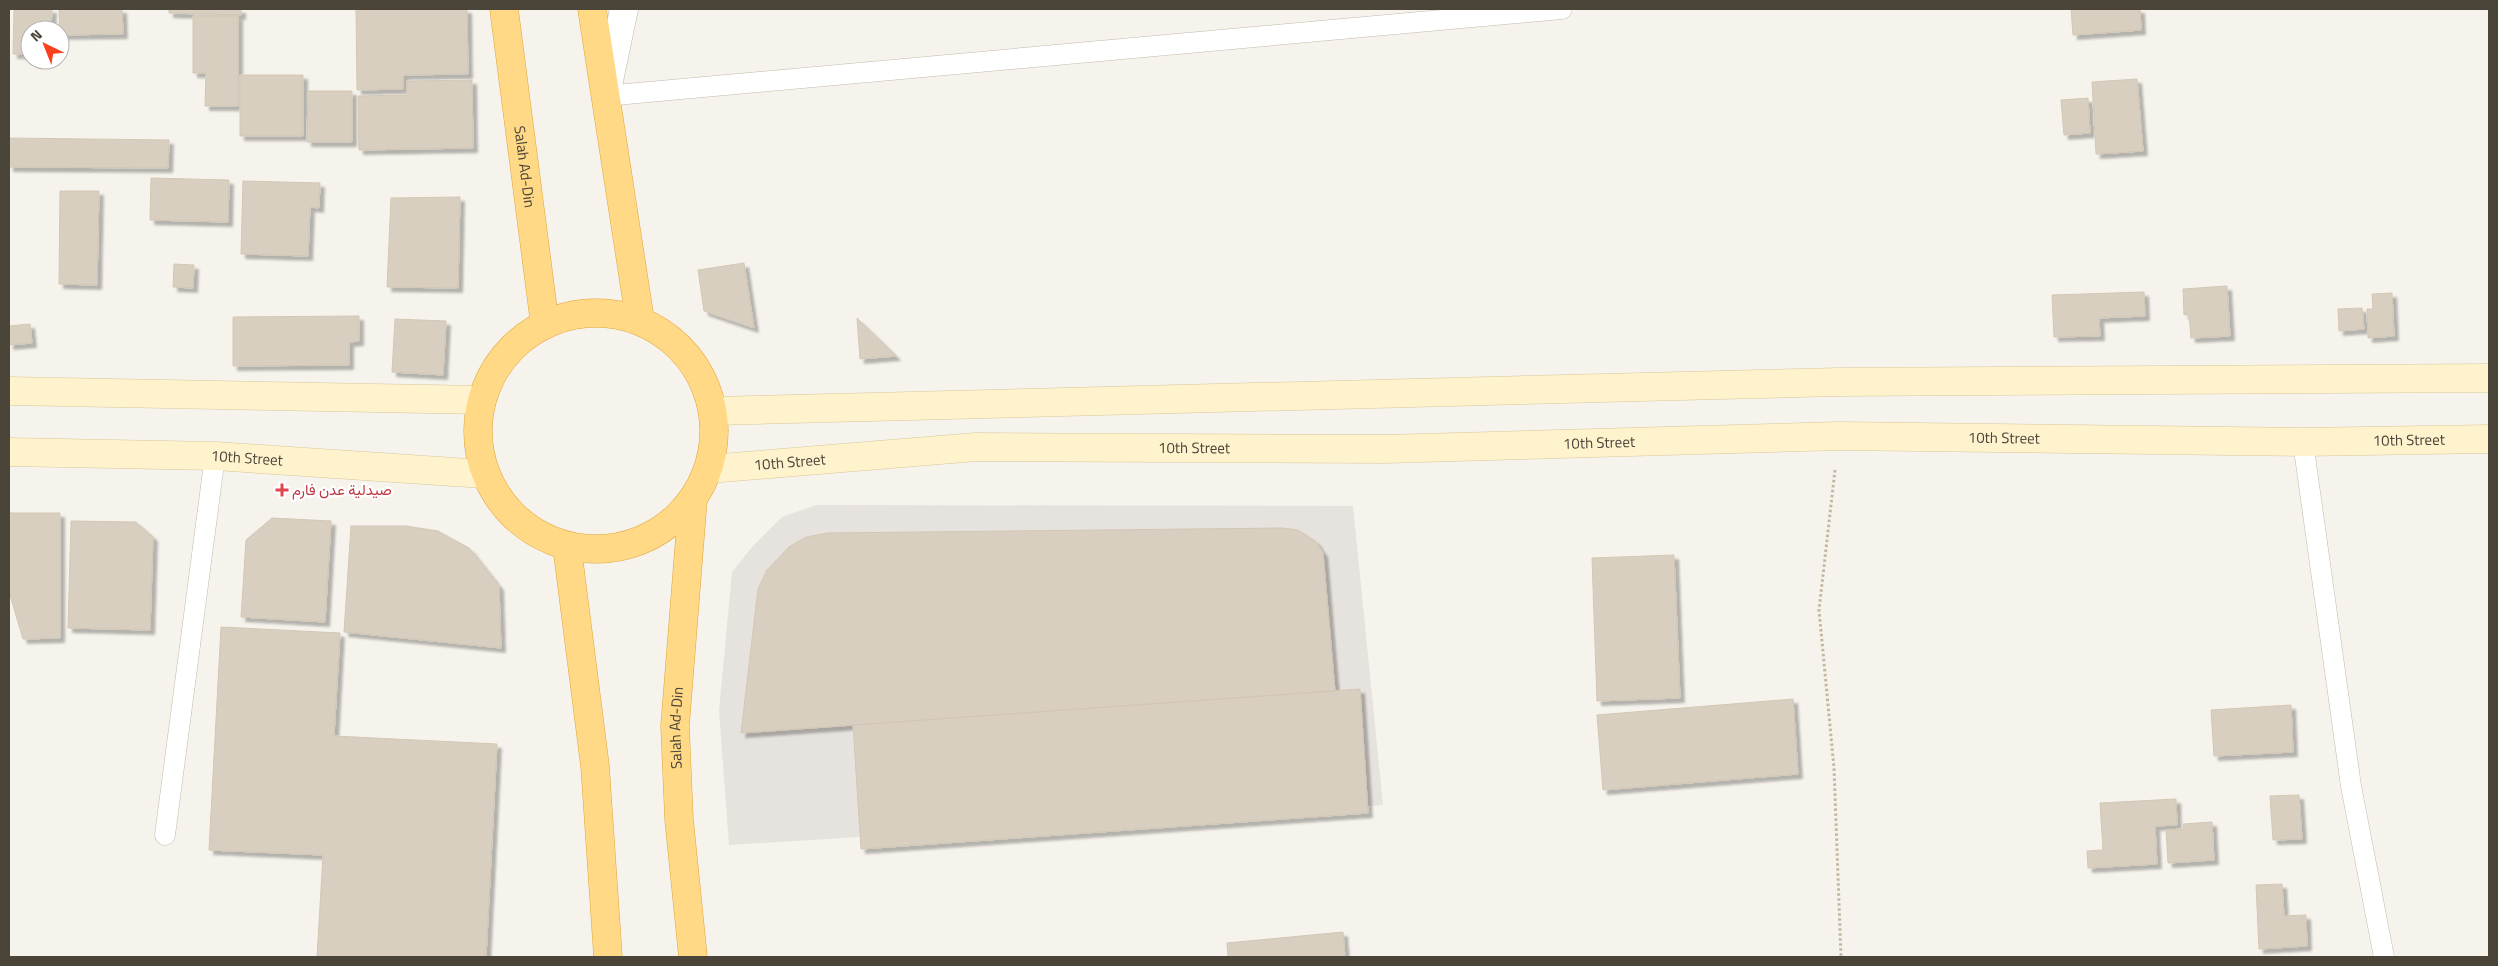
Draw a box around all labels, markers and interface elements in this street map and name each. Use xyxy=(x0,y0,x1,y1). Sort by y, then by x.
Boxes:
north arrow xyxy=(20,20,70,70)
text: N xyxy=(25,24,47,46)
street label: Salah Ad-Din xyxy=(508,124,542,209)
street label: 10th Street xyxy=(1968,426,2041,450)
street label: 10th Street xyxy=(2373,428,2446,452)
street label: 10th Street xyxy=(1563,430,1636,455)
street label: 10th Street xyxy=(1158,436,1231,459)
street label: 10th Street xyxy=(210,444,284,472)
street label: 10th Street xyxy=(753,447,827,476)
place label: صيدلية عدن فارم xyxy=(292,478,392,501)
marker: صيدلية عدن فارم xyxy=(276,484,288,496)
street label: Salah Ad-Din xyxy=(663,686,689,769)

